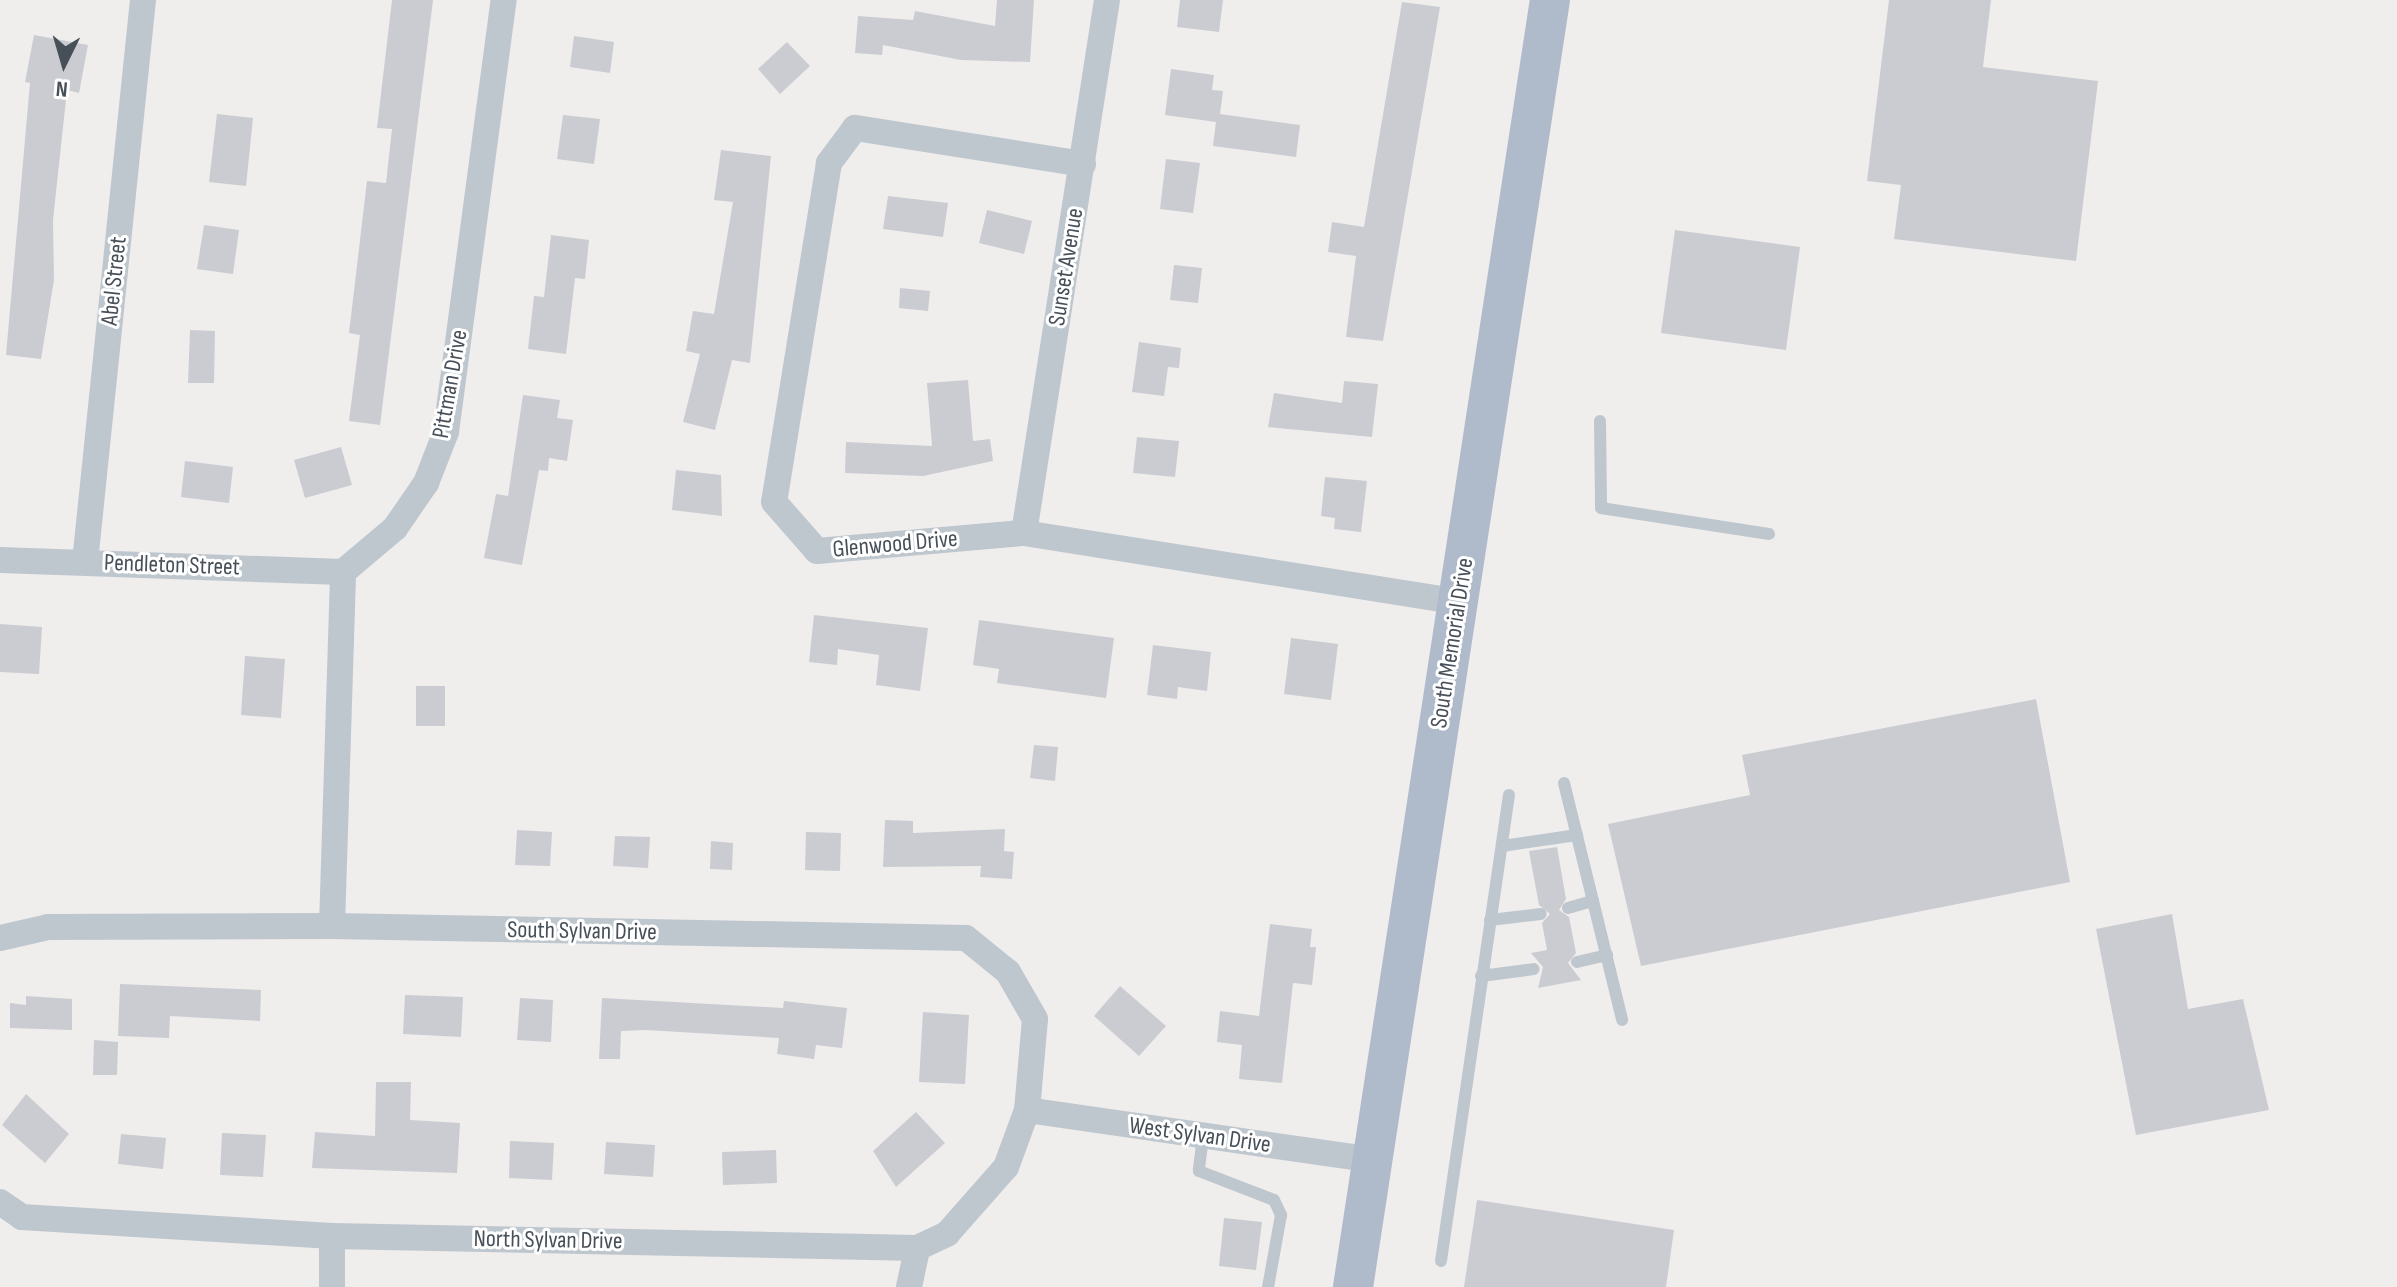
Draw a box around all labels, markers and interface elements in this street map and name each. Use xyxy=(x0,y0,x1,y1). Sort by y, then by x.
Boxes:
north arrow xyxy=(24,24,104,104)
text: N xyxy=(55,74,69,102)
street label: Sunset Avenue xyxy=(1043,206,1089,328)
street label: Abel Street xyxy=(95,235,133,327)
street label: Pittman Drive xyxy=(426,327,474,441)
street label: Glenwood Drive xyxy=(831,524,959,564)
street label: Pendleton Street xyxy=(104,548,240,582)
street label: South Memorial Drive xyxy=(1424,556,1480,730)
street label: South Sylvan Drive xyxy=(507,915,657,947)
street label: West Sylvan Drive xyxy=(1127,1111,1273,1159)
street label: North Sylvan Drive xyxy=(473,1224,623,1256)

